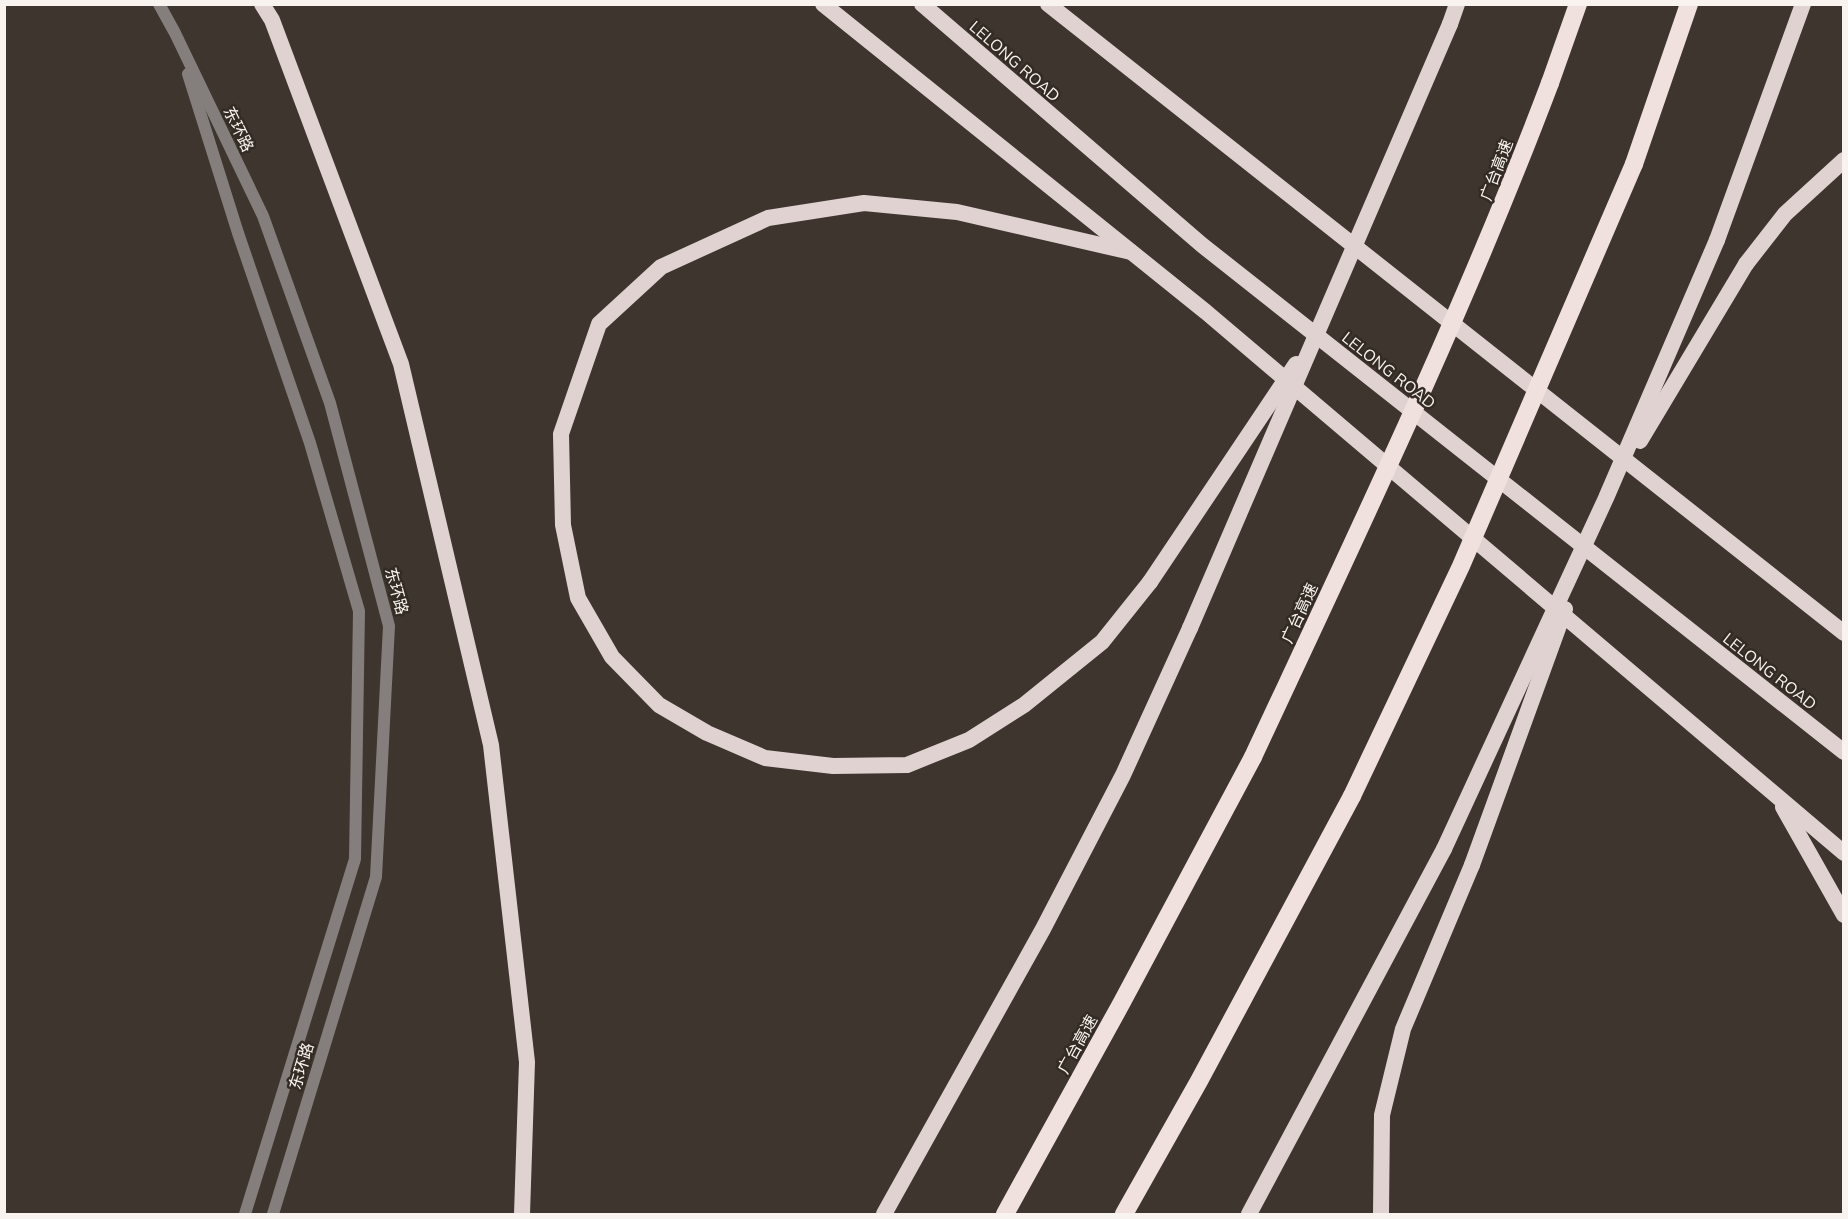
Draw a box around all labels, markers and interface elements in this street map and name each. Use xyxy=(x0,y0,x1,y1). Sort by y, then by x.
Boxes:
street label: LELONG ROAD xyxy=(966,16,1064,106)
street label: 东环路 xyxy=(219,103,259,155)
street label: 广台高速 xyxy=(1475,137,1517,203)
street label: LELONG ROAD xyxy=(1338,327,1440,413)
street label: 东环路 xyxy=(381,565,413,617)
street label: 广台高速 xyxy=(1276,580,1322,646)
street label: LELONG ROAD xyxy=(1719,628,1821,714)
street label: 广台高速 xyxy=(1053,1011,1101,1077)
street label: 东环路 xyxy=(284,1040,318,1092)

